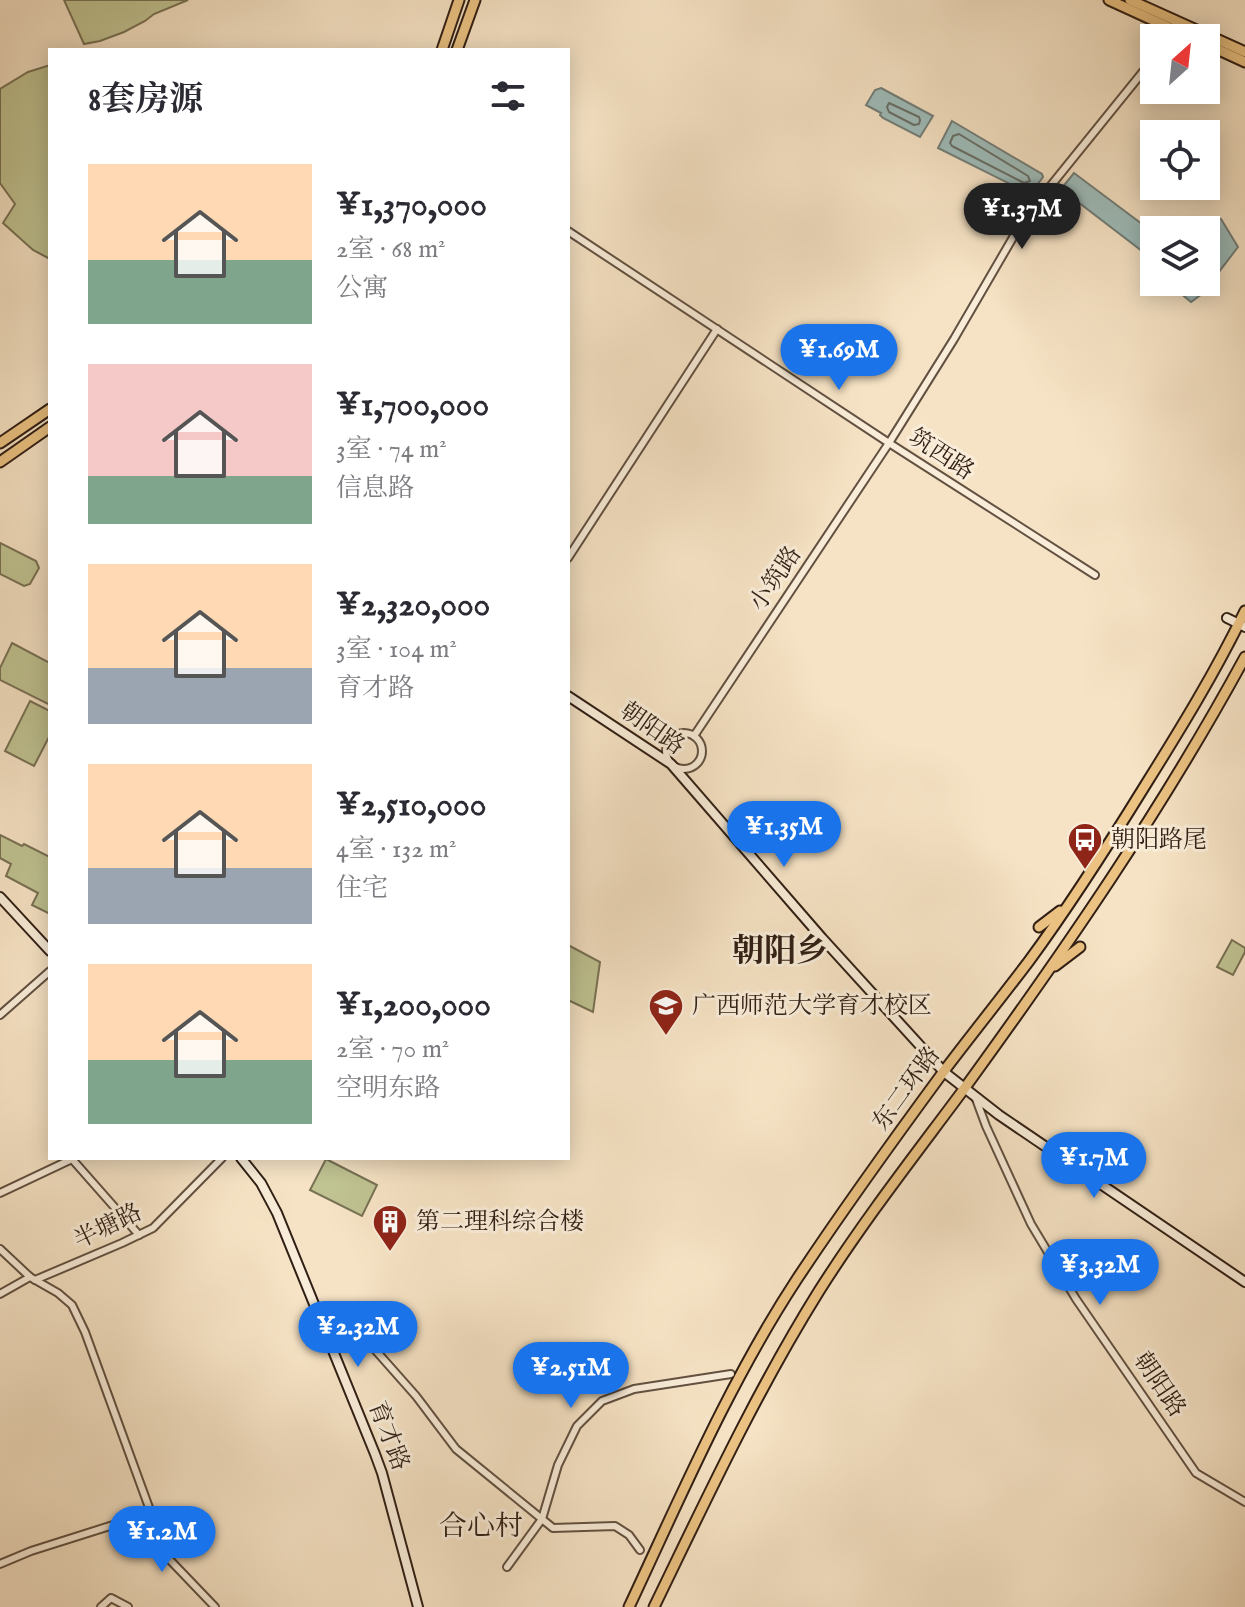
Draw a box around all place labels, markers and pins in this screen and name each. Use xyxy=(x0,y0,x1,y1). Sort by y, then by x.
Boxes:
pin: ¥1.37M xyxy=(957,183,1087,251)
pin: ¥1.69M xyxy=(774,324,904,392)
pin: ¥1.35M xyxy=(719,801,849,869)
bus stop icon: 朝阳路尾 xyxy=(1066,821,1104,871)
place label: 朝阳路尾 xyxy=(1111,825,1207,856)
school or university icon: 广西师范大学育才校区 xyxy=(647,987,685,1037)
place label: 广西师范大学育才校区 xyxy=(692,991,932,1022)
pin: ¥1.7M xyxy=(1038,1132,1150,1200)
building icon: 第二理科综合楼 xyxy=(371,1203,409,1253)
place label: 第二理科综合楼 xyxy=(416,1207,584,1238)
pin: ¥3.32M xyxy=(1035,1239,1165,1307)
pin: ¥2.32M xyxy=(293,1301,423,1369)
pin: ¥2.51M xyxy=(506,1342,636,1410)
pin: ¥1.2M xyxy=(106,1506,218,1574)

